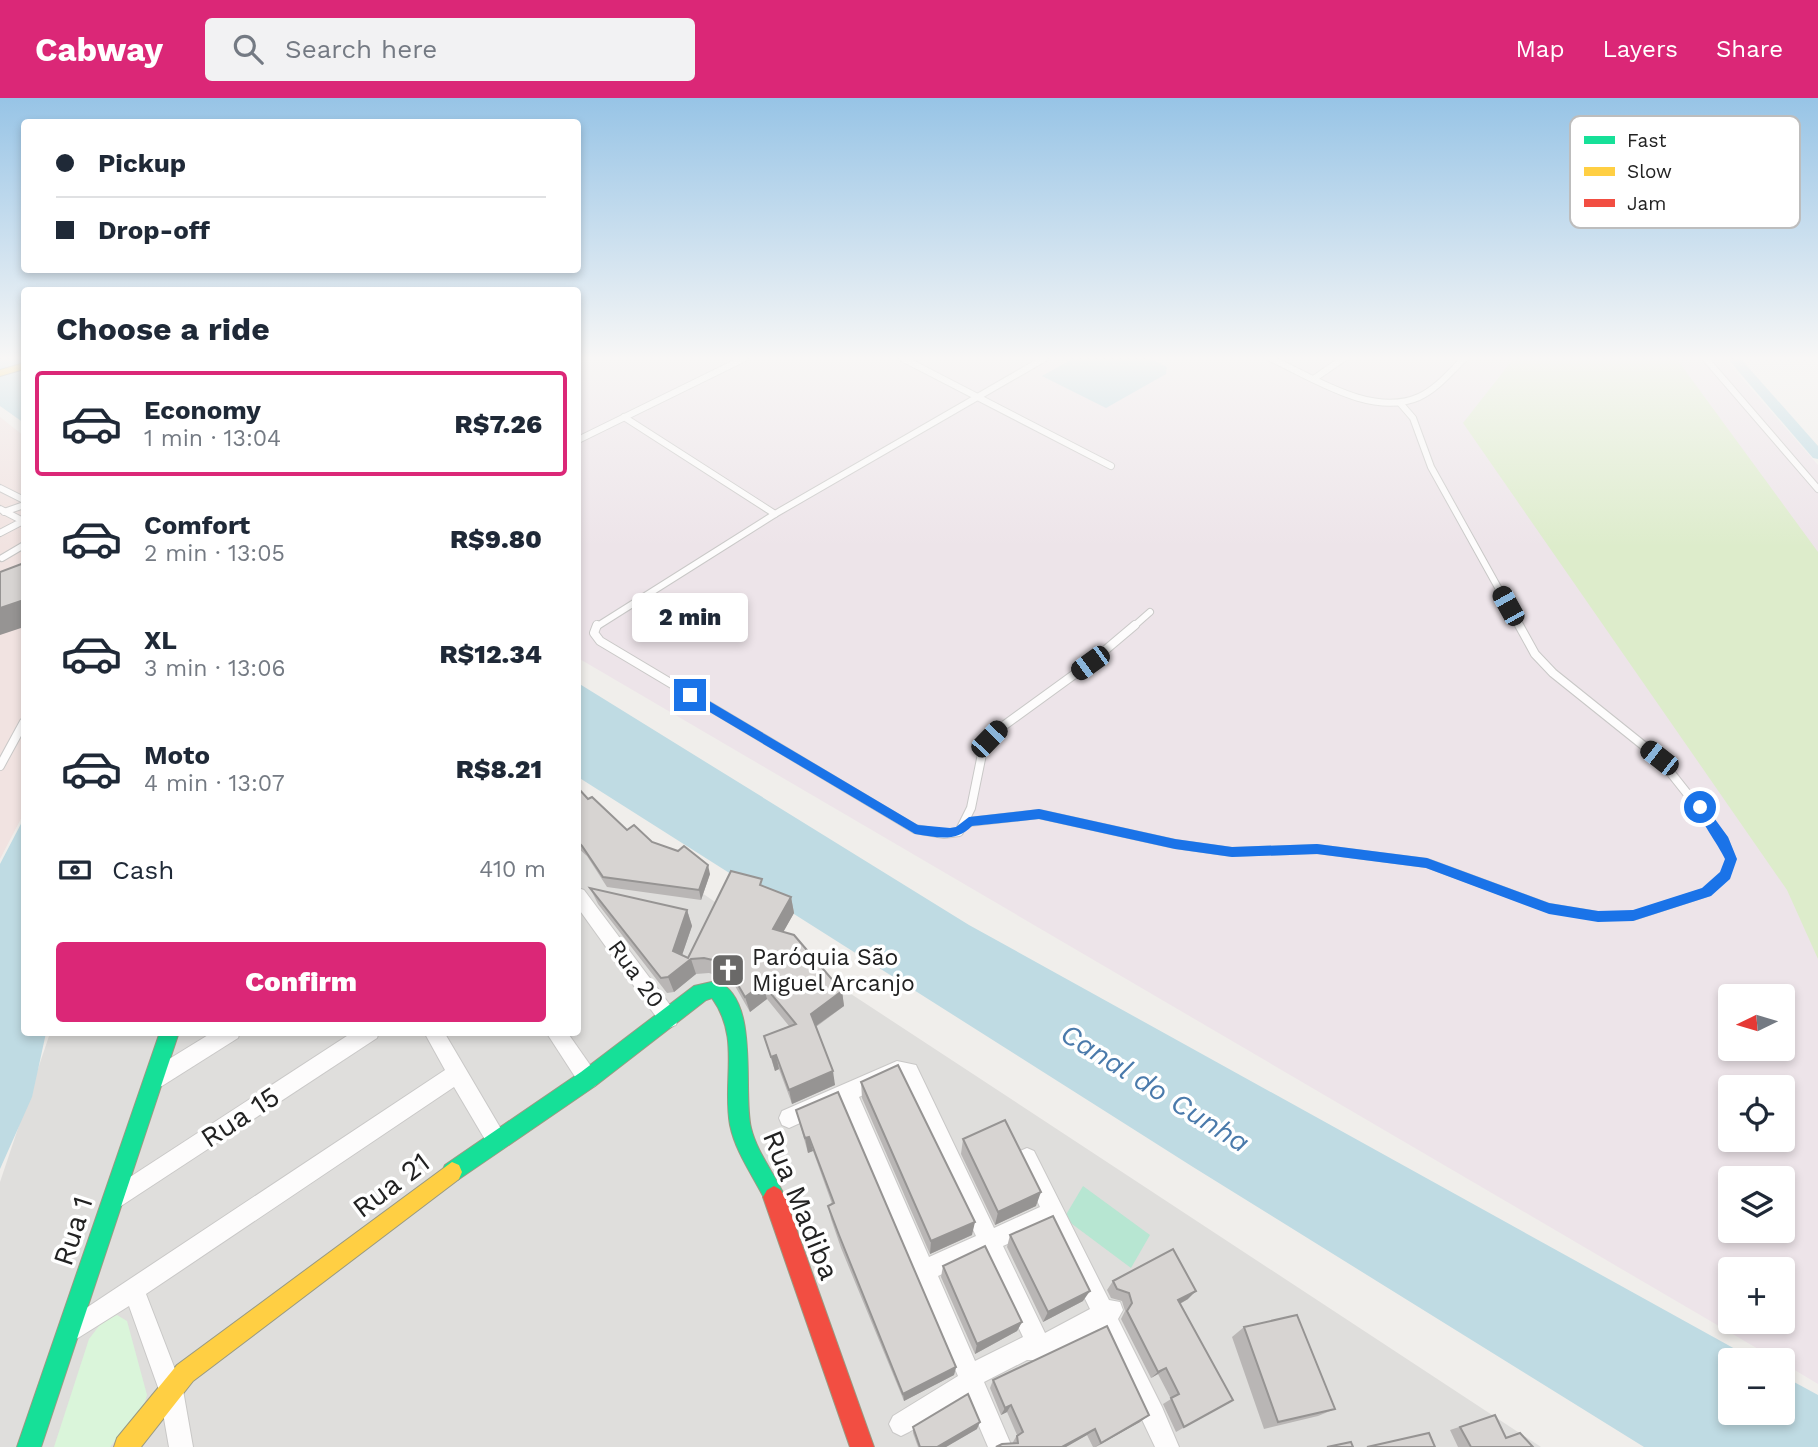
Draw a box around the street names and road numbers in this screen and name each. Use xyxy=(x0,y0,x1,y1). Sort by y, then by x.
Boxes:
street label: Rua 20 xyxy=(602,935,670,1013)
street label: Rua 15 xyxy=(195,1079,285,1155)
street label: Rua Madiba xyxy=(756,1125,846,1285)
street label: Rua 21 xyxy=(346,1145,436,1225)
street label: Rua 1 xyxy=(46,1192,100,1270)

